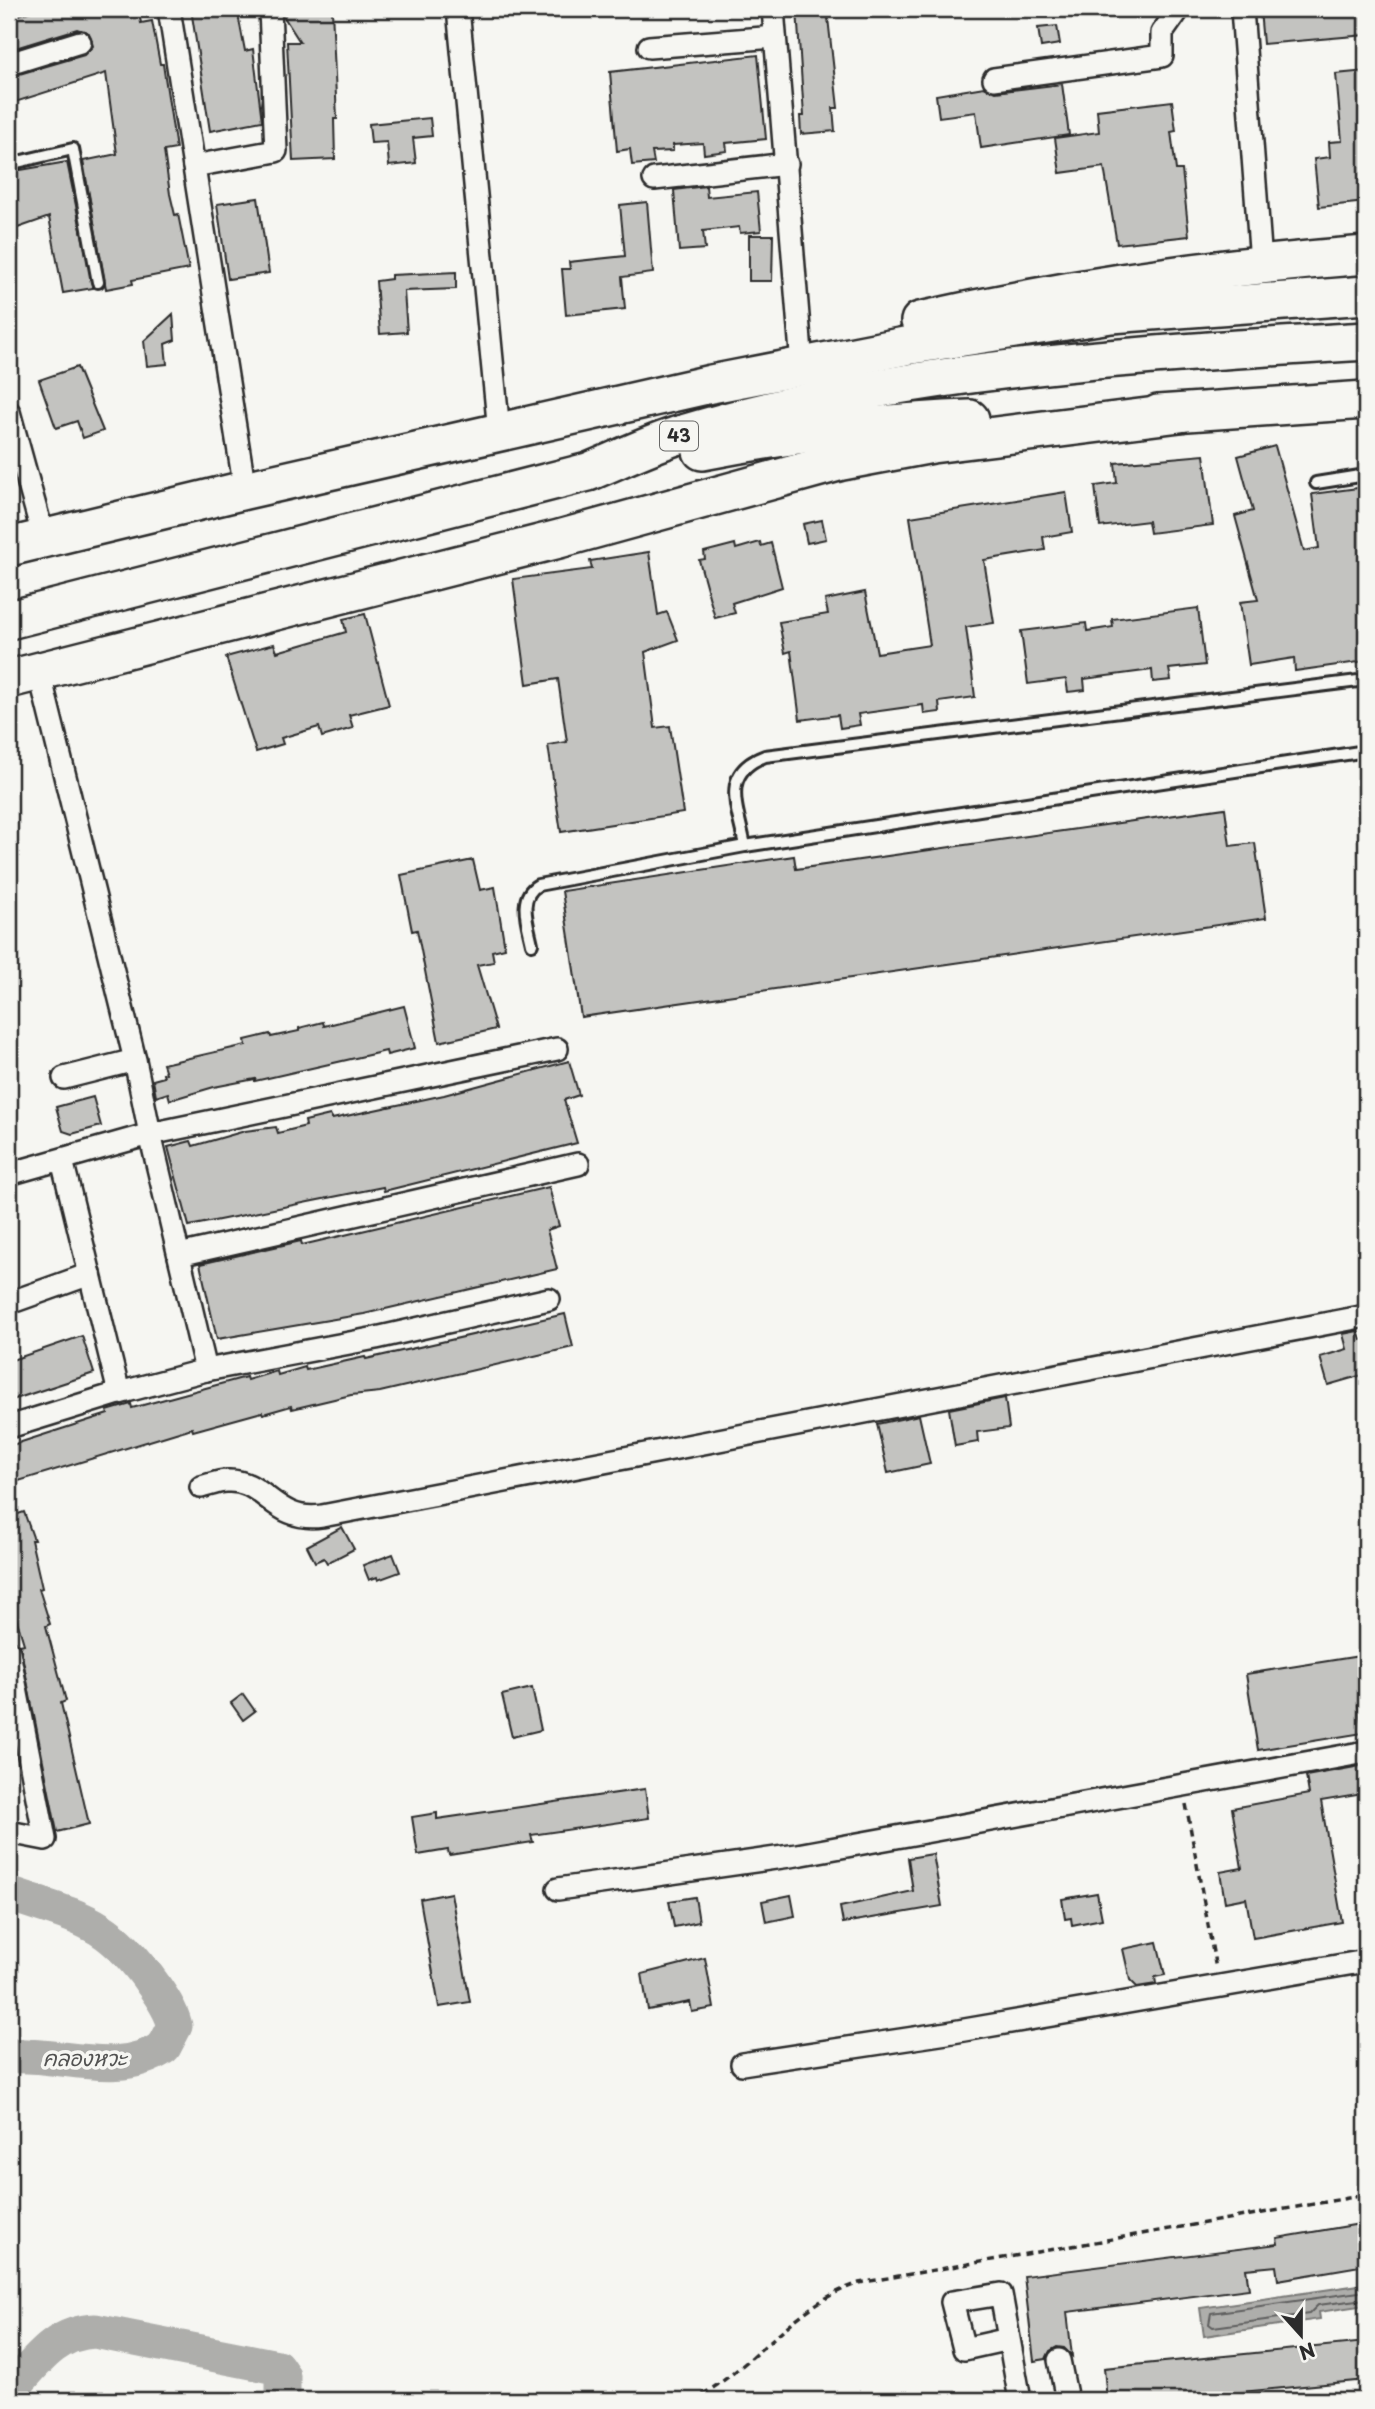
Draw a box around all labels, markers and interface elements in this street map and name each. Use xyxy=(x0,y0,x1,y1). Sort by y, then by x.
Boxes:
road number: 43 xyxy=(660,422,698,450)
water label: คลองหวะ xyxy=(43,2041,129,2073)
north arrow xyxy=(1266,2300,1336,2370)
text: N xyxy=(1295,2336,1319,2368)

